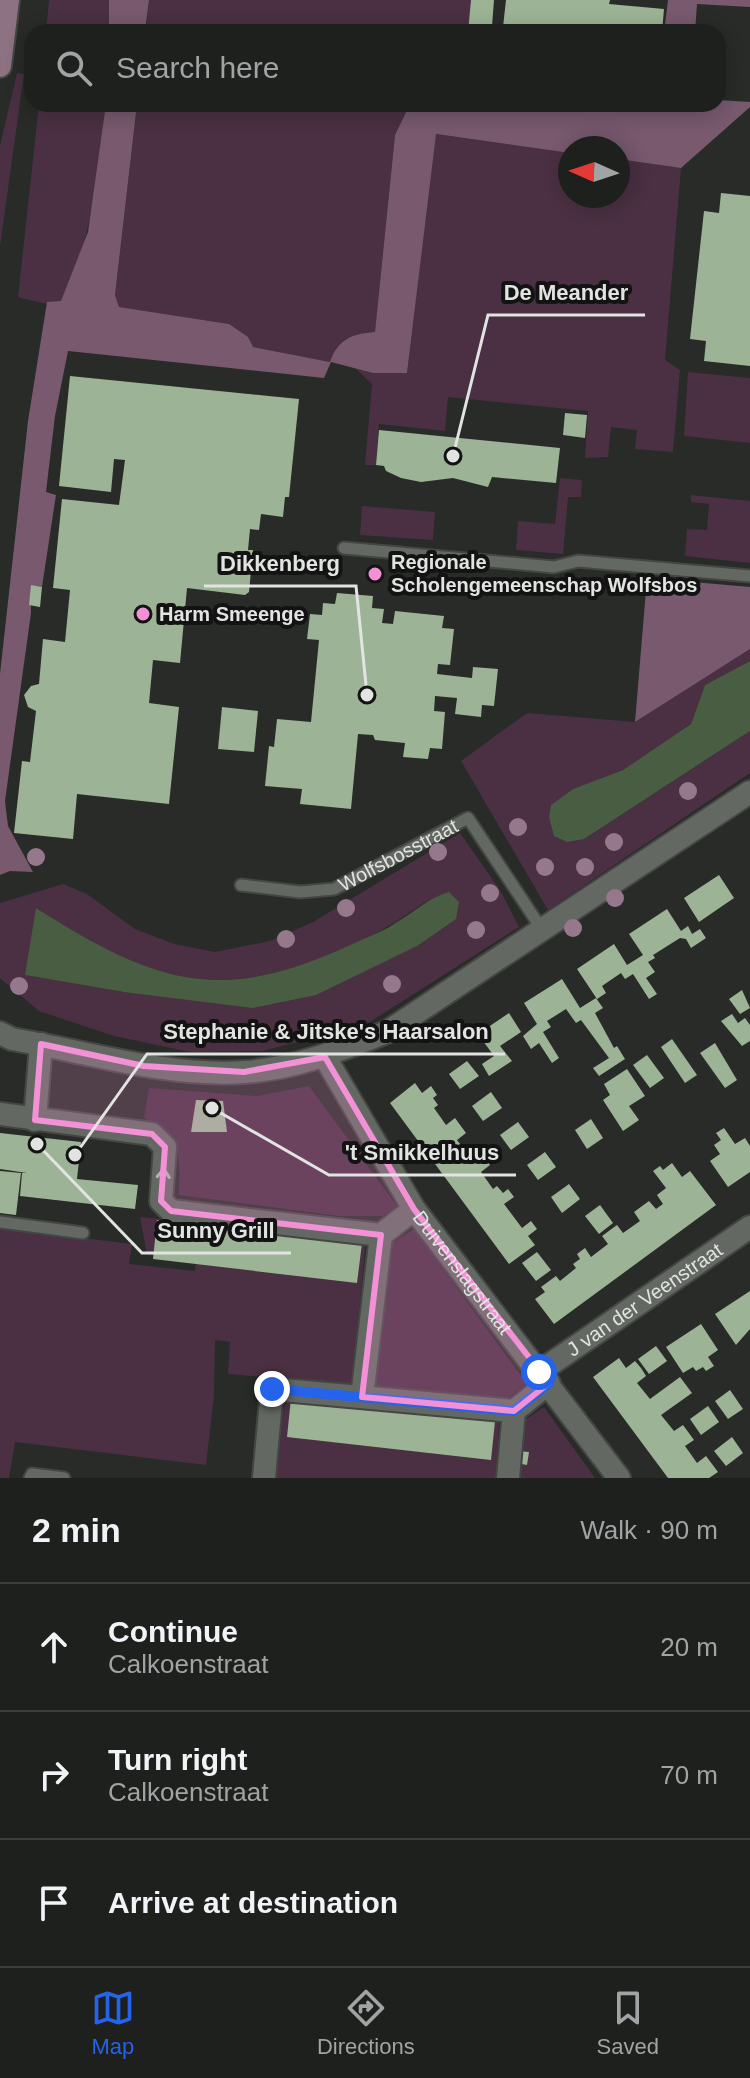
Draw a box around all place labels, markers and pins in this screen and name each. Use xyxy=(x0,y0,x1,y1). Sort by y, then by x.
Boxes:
callout: De Meander xyxy=(488,269,645,315)
callout: Dikkenberg xyxy=(204,540,356,586)
place label: Regionale Scholengemeenschap Wolfsbos xyxy=(391,551,697,596)
marker: Regionale Scholengemeenschap Wolfsbos xyxy=(366,565,384,583)
place label: Harm Smeenge xyxy=(159,603,305,625)
marker: Harm Smeenge xyxy=(134,605,152,623)
callout: Stephanie & Jitske's Haarsalon xyxy=(147,1008,505,1054)
callout: 't Smikkelhuus xyxy=(329,1129,516,1175)
callout: Sunny Grill xyxy=(142,1207,291,1253)

